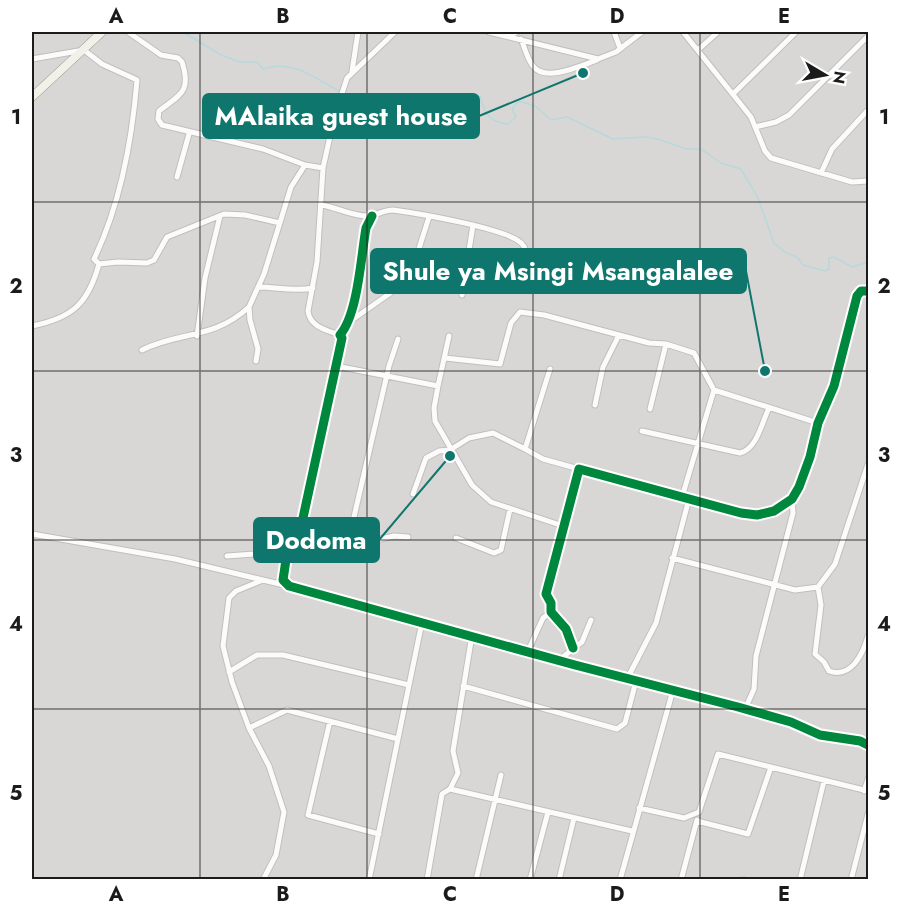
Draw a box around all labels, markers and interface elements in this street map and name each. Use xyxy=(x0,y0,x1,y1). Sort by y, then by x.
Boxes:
text: A xyxy=(108,2,124,31)
text: B xyxy=(276,2,290,31)
text: C xyxy=(443,2,457,31)
text: D xyxy=(610,2,624,31)
text: E xyxy=(778,2,790,31)
north arrow xyxy=(795,45,855,105)
text: N xyxy=(827,69,852,86)
callout: MAlaika guest house xyxy=(203,94,479,138)
text: MAlaika guest house xyxy=(215,97,467,135)
text: 1 xyxy=(11,103,21,132)
text: 1 xyxy=(879,103,889,132)
callout: Shule ya Msingi Msangalalee xyxy=(371,249,746,293)
text: Shule ya Msingi Msangalalee xyxy=(383,252,733,290)
text: 2 xyxy=(9,272,23,301)
text: 2 xyxy=(877,272,891,301)
text: 3 xyxy=(10,441,22,470)
text: 3 xyxy=(878,441,890,470)
callout: Dodoma xyxy=(254,518,379,562)
text: Dodoma xyxy=(265,521,367,559)
text: 4 xyxy=(9,610,23,639)
text: 4 xyxy=(877,610,891,639)
text: 5 xyxy=(10,779,23,808)
text: 5 xyxy=(878,779,891,808)
text: A xyxy=(108,880,124,909)
text: B xyxy=(276,880,290,909)
text: C xyxy=(443,880,457,909)
text: D xyxy=(610,880,624,909)
text: E xyxy=(778,880,790,909)

